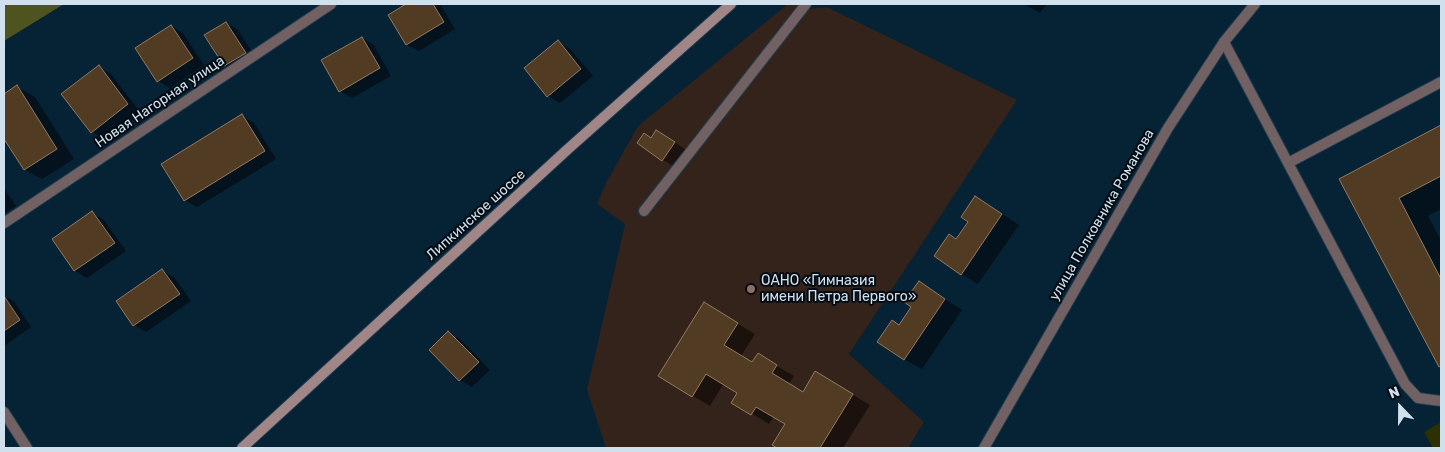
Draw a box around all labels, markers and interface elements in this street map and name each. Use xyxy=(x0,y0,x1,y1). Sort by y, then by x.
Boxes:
street label: Новая Нагорная улица xyxy=(92,52,228,152)
street label: улица Полковника Романова xyxy=(1046,126,1158,304)
street label: Липкинское шоссе xyxy=(423,166,529,264)
place label: ОАНО «Гимназия имени Петра Первого» xyxy=(761,273,916,306)
marker: ОАНО «Гимназия имени Петра Первого» xyxy=(745,283,757,295)
north arrow xyxy=(1375,382,1425,432)
text: N xyxy=(1386,383,1402,402)

